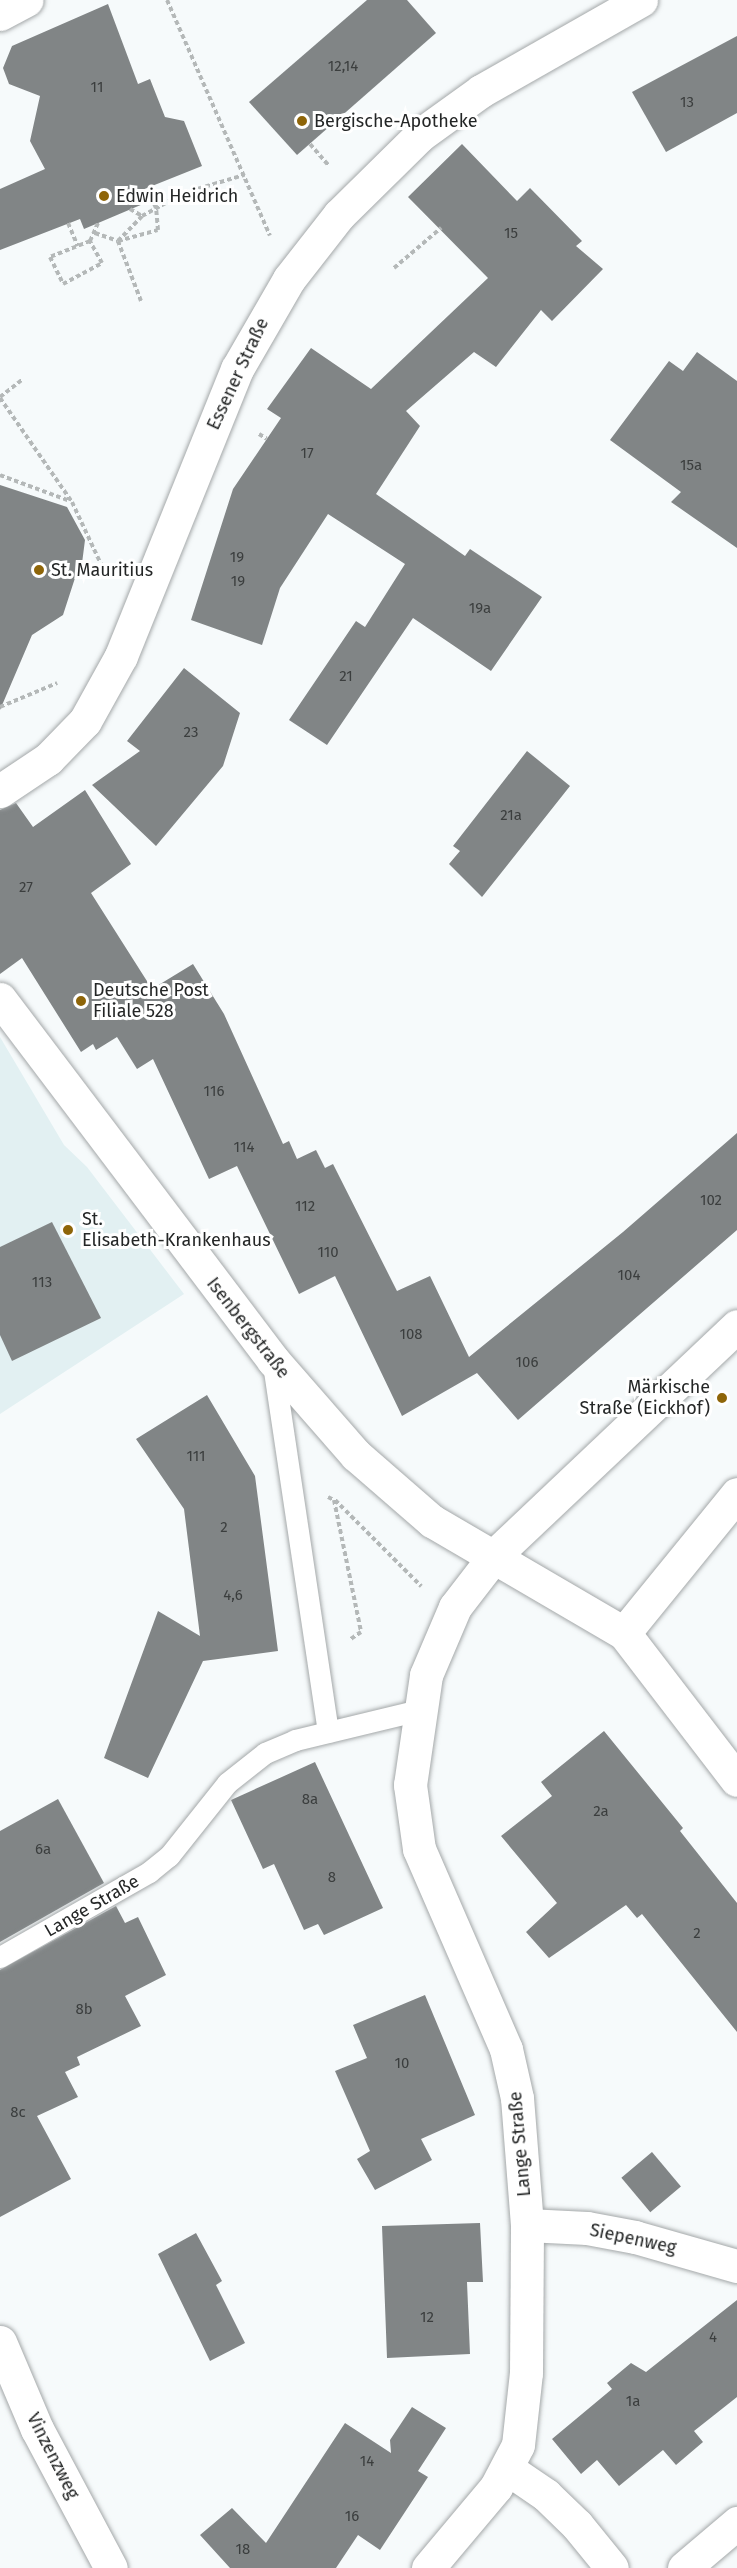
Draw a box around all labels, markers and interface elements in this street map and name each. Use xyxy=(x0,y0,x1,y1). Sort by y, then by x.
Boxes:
house number: 12,14 xyxy=(328,58,358,76)
house number: 11 xyxy=(91,79,103,97)
house number: 13 xyxy=(680,94,694,112)
place label: Bergische-Apotheke xyxy=(314,110,478,132)
marker: Bergische-Apotheke xyxy=(295,114,309,128)
place label: Edwin Heidrich xyxy=(116,185,238,207)
marker: Edwin Heidrich xyxy=(97,189,111,203)
house number: 15 xyxy=(504,225,518,243)
street label: Essener Straße xyxy=(203,315,273,433)
house number: 17 xyxy=(300,445,314,463)
house number: 15a xyxy=(680,457,702,475)
house number: 19 xyxy=(230,549,244,567)
place label: St. Mauritius xyxy=(51,559,153,581)
marker: St. Mauritius xyxy=(32,563,46,577)
house number: 19 xyxy=(231,573,245,591)
house number: 19a xyxy=(469,600,491,618)
house number: 21 xyxy=(339,668,353,686)
house number: 23 xyxy=(184,724,198,742)
house number: 21a xyxy=(500,807,522,825)
house number: 27 xyxy=(19,879,33,897)
place label: Deutsche Post Filiale 528 xyxy=(93,980,209,1022)
marker: Deutsche Post Filiale 528 xyxy=(74,994,88,1008)
house number: 116 xyxy=(204,1083,224,1101)
house number: 114 xyxy=(234,1139,254,1157)
house number: 102 xyxy=(700,1192,722,1210)
house number: 112 xyxy=(295,1198,315,1216)
place label: St. Elisabeth-Krankenhaus xyxy=(82,1209,271,1252)
marker: St. Elisabeth-Krankenhaus xyxy=(59,1221,77,1239)
house number: 110 xyxy=(317,1244,339,1262)
house number: 104 xyxy=(618,1267,640,1285)
street label: Isenbergstraße xyxy=(202,1273,294,1383)
house number: 113 xyxy=(32,1274,52,1292)
house number: 108 xyxy=(399,1326,423,1344)
house number: 106 xyxy=(516,1354,538,1372)
place label: Märkische Straße (Eickhof) xyxy=(580,1377,710,1420)
marker: Märkische Straße (Eickhof) xyxy=(715,1391,729,1405)
house number: 111 xyxy=(186,1448,206,1466)
house number: 2 xyxy=(220,1519,228,1537)
house number: 4,6 xyxy=(223,1587,243,1605)
house number: 8a xyxy=(302,1791,318,1809)
house number: 2a xyxy=(593,1803,609,1821)
house number: 6a xyxy=(35,1841,51,1859)
house number: 8 xyxy=(328,1869,336,1887)
street label: Lange Straße xyxy=(41,1870,143,1942)
house number: 2 xyxy=(693,1925,701,1943)
house number: 8b xyxy=(75,2001,93,2019)
house number: 10 xyxy=(395,2055,409,2073)
street label: Lange Straße xyxy=(505,2090,535,2198)
house number: 8c xyxy=(10,2104,26,2122)
street label: Siepenweg xyxy=(588,2219,678,2259)
house number: 12 xyxy=(420,2309,434,2327)
house number: 4 xyxy=(709,2329,717,2347)
house number: 1a xyxy=(626,2393,640,2411)
street label: Vinzenzweg xyxy=(22,2409,84,2503)
house number: 14 xyxy=(360,2453,374,2471)
house number: 16 xyxy=(345,2508,359,2526)
house number: 18 xyxy=(236,2541,250,2559)

